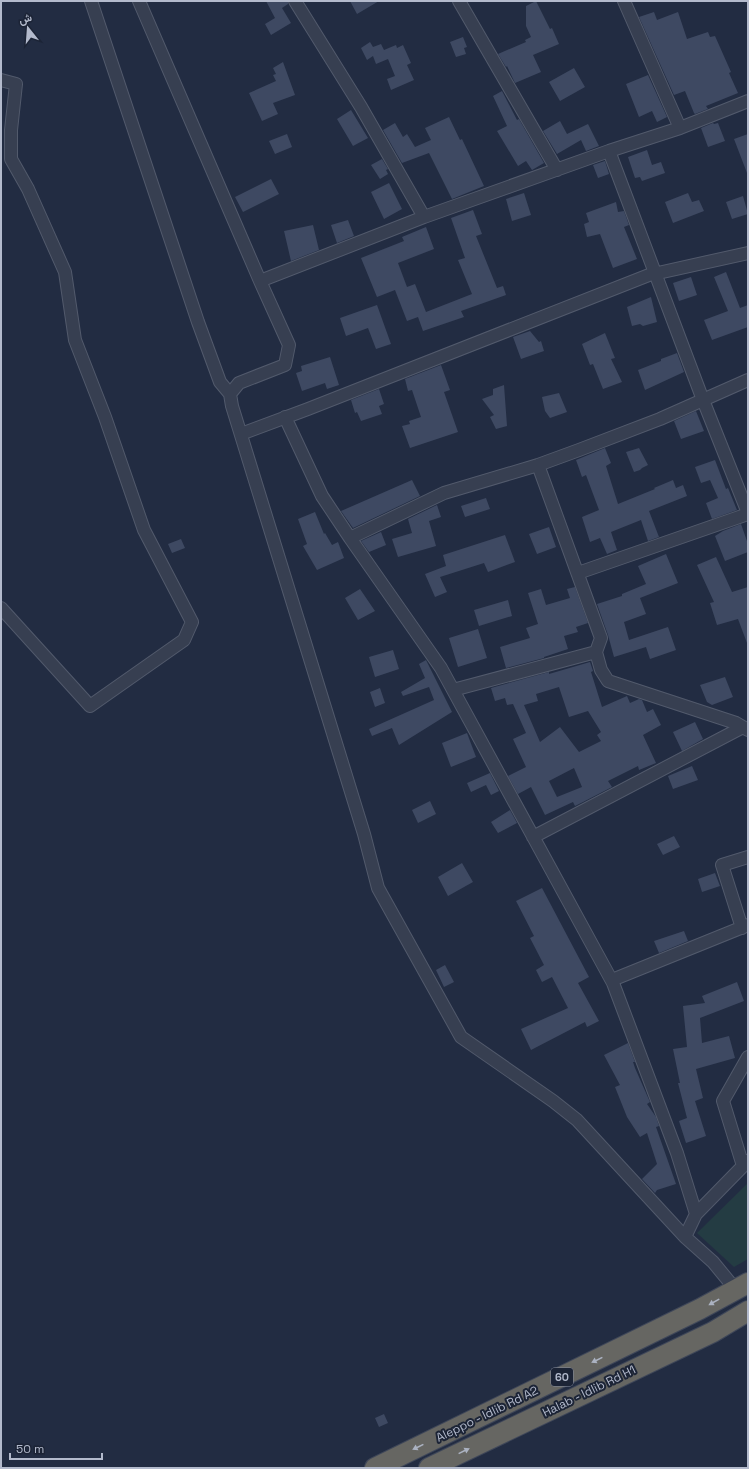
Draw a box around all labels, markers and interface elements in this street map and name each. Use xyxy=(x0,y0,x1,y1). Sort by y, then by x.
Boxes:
north arrow xyxy=(8,8,48,48)
text: ش xyxy=(17,10,33,27)
one-way arrow xyxy=(708,1299,720,1305)
one-way arrow xyxy=(592,1356,603,1363)
street label: Halab - Idlib Rd H1 xyxy=(540,1361,638,1421)
road number: 60 xyxy=(551,1368,573,1386)
street label: Aleppo - Idlib Rd A2 xyxy=(433,1382,541,1446)
scale bar xyxy=(10,1435,102,1461)
text: 50 m xyxy=(16,1441,44,1457)
one-way arrow xyxy=(412,1444,423,1450)
one-way arrow xyxy=(458,1448,470,1454)

